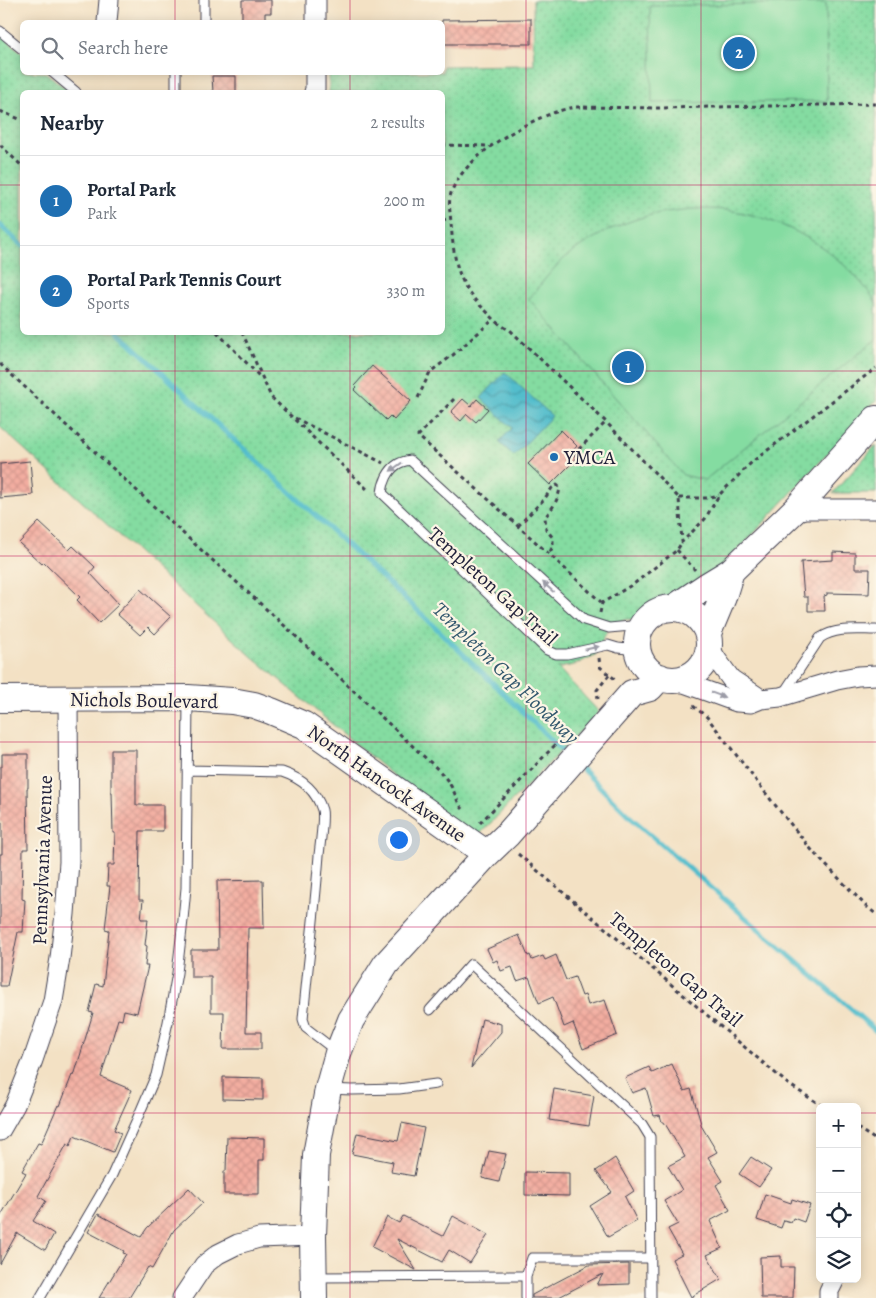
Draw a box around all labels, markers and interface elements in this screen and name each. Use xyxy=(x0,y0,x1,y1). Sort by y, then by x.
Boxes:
search box xyxy=(20,20,445,75)
icon: search xyxy=(38,34,66,62)
pin: 2 xyxy=(723,34,755,72)
text: Search here xyxy=(78,35,168,61)
text: Nearby xyxy=(40,109,103,137)
text: 2 results xyxy=(370,112,425,134)
text: Portal Park xyxy=(87,177,176,203)
text: 1 xyxy=(53,190,59,212)
text: 200 m xyxy=(384,190,425,212)
text: Park xyxy=(87,203,117,225)
text: Portal Park Tennis Court xyxy=(87,267,282,293)
text: 2 xyxy=(52,280,60,302)
text: 330 m xyxy=(387,280,425,302)
text: Sports xyxy=(87,293,130,315)
pin: 1 xyxy=(612,348,644,386)
place label: YMCA xyxy=(563,444,616,471)
marker: YMCA xyxy=(548,451,560,463)
one-way arrow xyxy=(390,462,403,472)
street label: Templeton Gap Trail xyxy=(422,521,563,652)
one-way arrow xyxy=(543,581,555,593)
water label: Templeton Gap Floodway xyxy=(427,596,585,750)
one-way arrow xyxy=(584,644,599,652)
street label: Nichols Boulevard xyxy=(70,686,219,715)
one-way arrow xyxy=(711,691,726,699)
street label: North Hancock Avenue xyxy=(302,718,471,848)
street label: Pennsylvania Avenue xyxy=(26,774,59,946)
your location xyxy=(386,827,412,853)
street label: Templeton Gap Trail xyxy=(603,906,748,1033)
map controls xyxy=(816,1103,861,1283)
button: + xyxy=(816,1103,861,1148)
button: − xyxy=(816,1148,861,1193)
button: locate xyxy=(816,1193,861,1238)
button: layers xyxy=(816,1238,861,1283)

